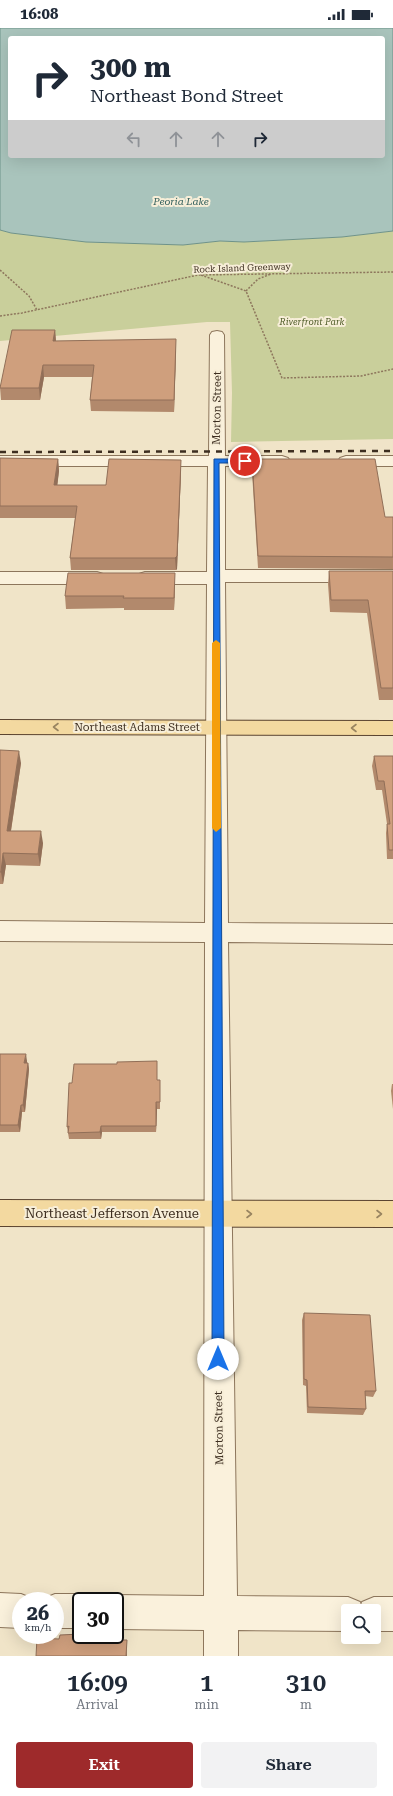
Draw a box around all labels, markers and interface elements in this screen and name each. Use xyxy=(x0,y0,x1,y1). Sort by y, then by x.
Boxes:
text: 16:08 xyxy=(20,5,58,23)
text: 300 m xyxy=(90,51,171,84)
icon: right xyxy=(24,52,76,104)
text: Northeast Bond Street xyxy=(90,85,283,106)
icon: left xyxy=(123,128,145,150)
icon: ahead xyxy=(165,128,187,150)
icon: ahead xyxy=(207,128,229,150)
icon: right xyxy=(249,128,271,150)
water label: Peoria Lake xyxy=(152,196,209,207)
street label: Rock Island Greenway xyxy=(193,261,292,275)
park label: Riverfront Park xyxy=(279,317,345,327)
street label: Morton Street xyxy=(210,371,224,445)
pin xyxy=(228,444,262,478)
icon: arrive xyxy=(234,450,256,472)
street label: Northeast Adams Street xyxy=(74,721,200,734)
one-way arrow xyxy=(53,723,59,731)
one-way arrow xyxy=(351,724,357,732)
street label: Northeast Jefferson Avenue xyxy=(25,1206,199,1221)
one-way arrow xyxy=(246,1210,252,1218)
one-way arrow xyxy=(376,1210,382,1218)
position arrow xyxy=(197,1338,239,1380)
street label: Morton Street xyxy=(212,1391,226,1465)
speed limit sign: 30 xyxy=(72,1592,124,1644)
text: 26 xyxy=(27,1601,49,1625)
map controls xyxy=(341,1604,381,1644)
button: search xyxy=(341,1604,381,1644)
text: km/h xyxy=(25,1622,51,1633)
text: 16:09 xyxy=(67,1669,128,1697)
text: 1 xyxy=(200,1669,213,1697)
text: 310 xyxy=(286,1669,326,1697)
text: Arrival xyxy=(76,1697,118,1712)
text: min xyxy=(195,1697,219,1712)
text: m xyxy=(300,1697,312,1712)
button: Exit xyxy=(16,1742,193,1788)
button: Share xyxy=(201,1742,377,1788)

